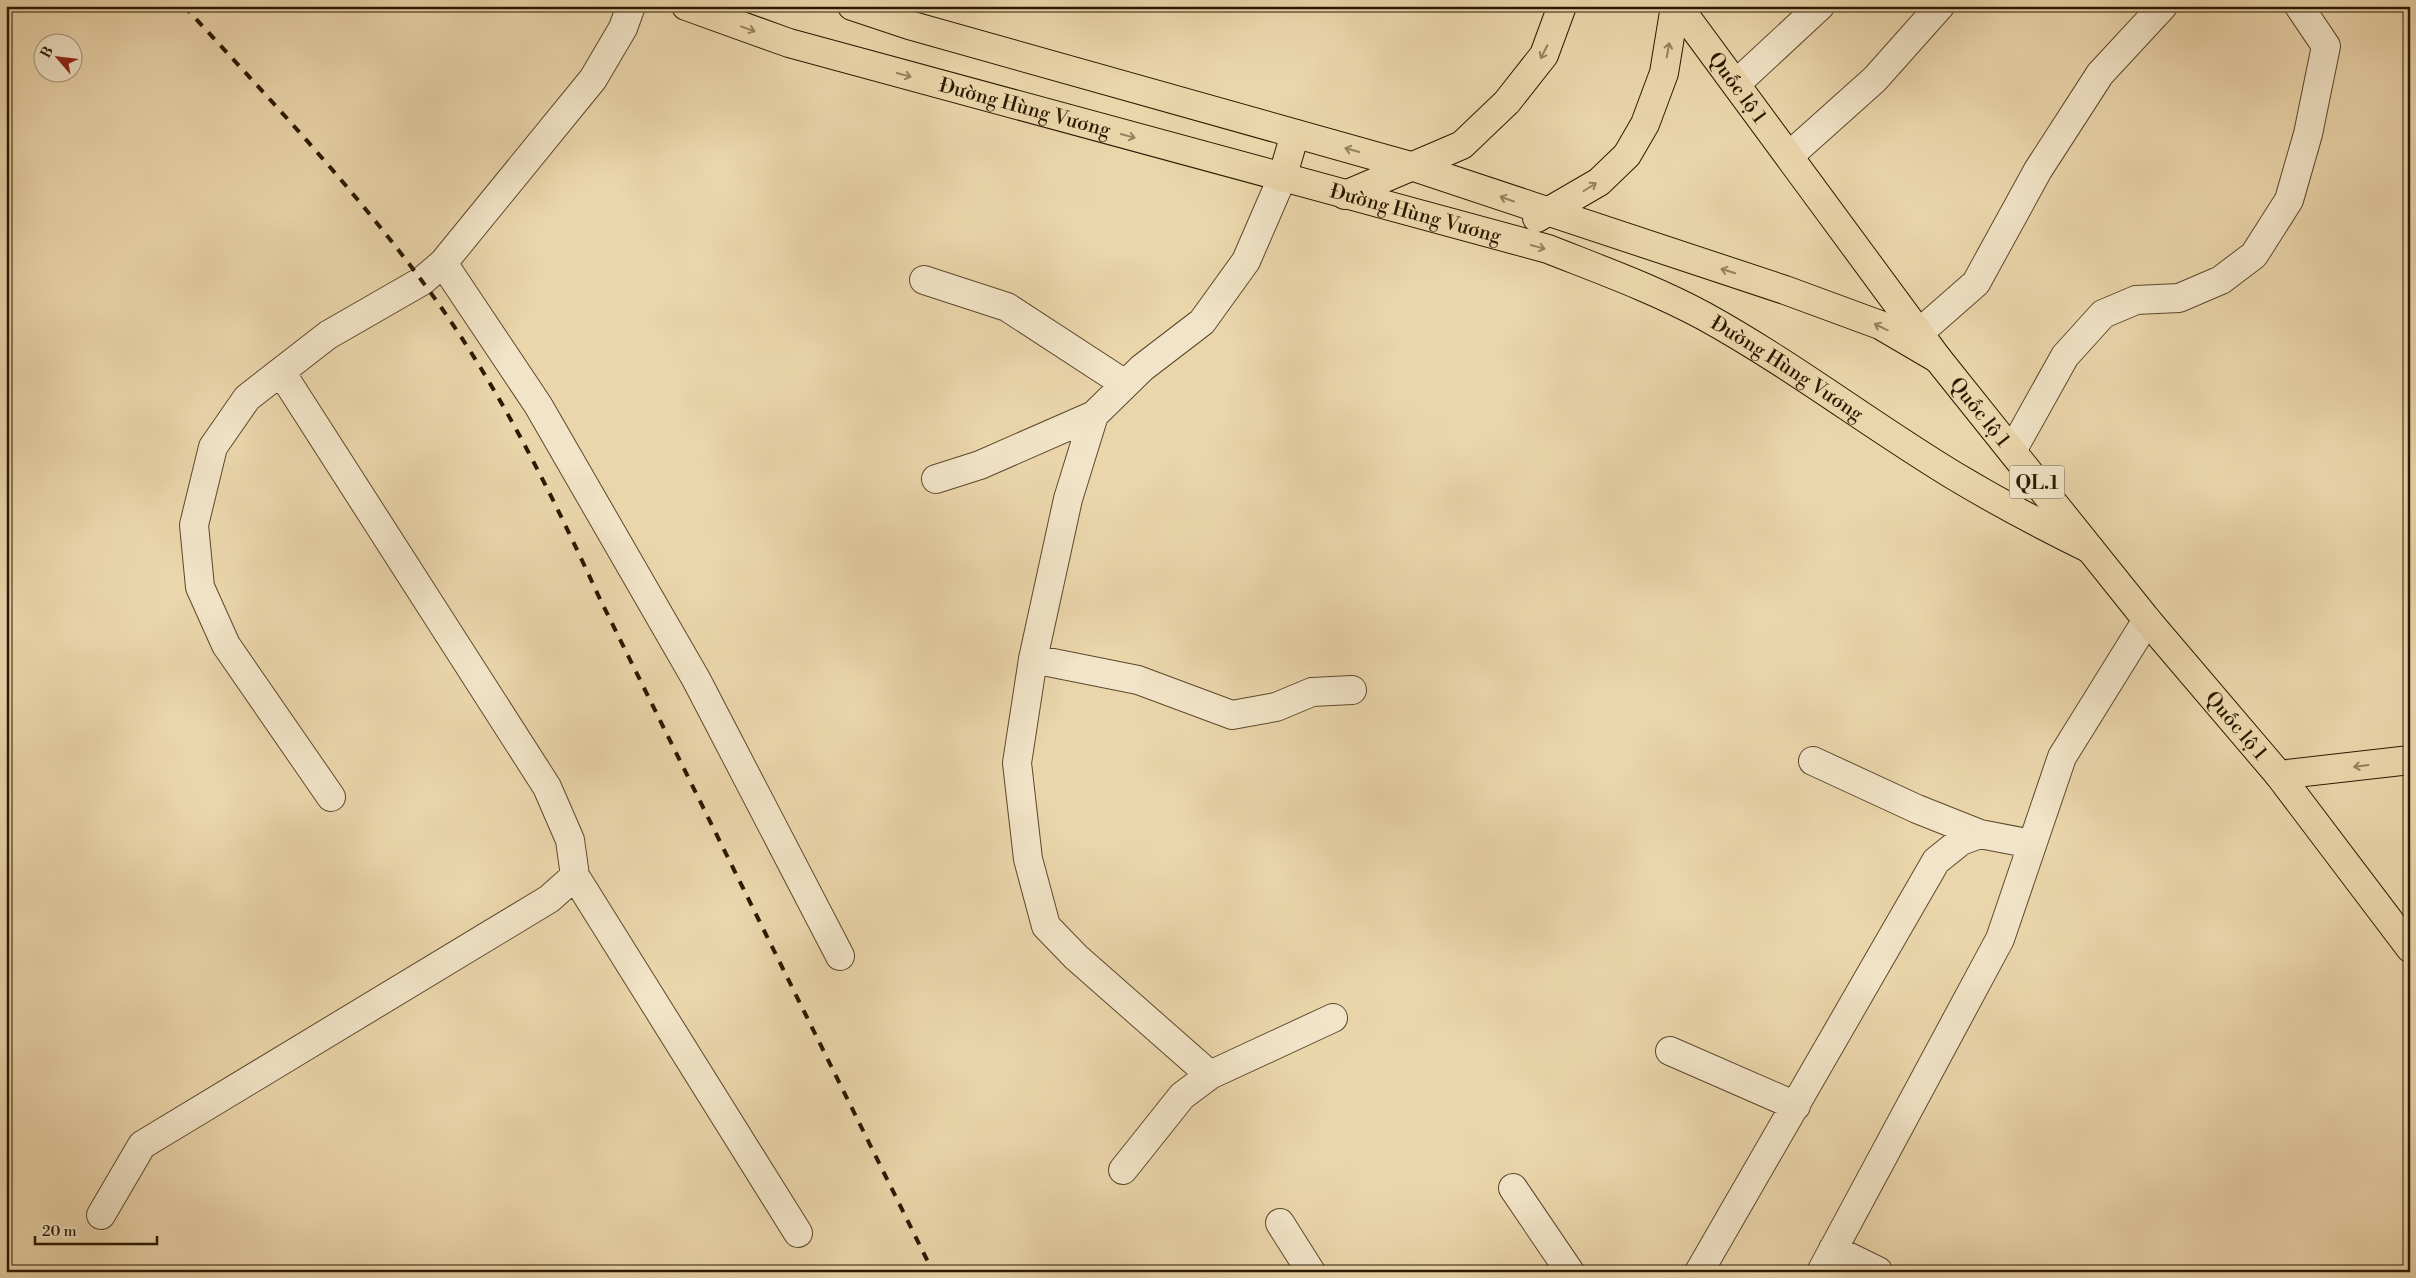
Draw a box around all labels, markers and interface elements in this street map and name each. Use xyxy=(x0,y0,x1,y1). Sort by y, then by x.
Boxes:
one-way arrow xyxy=(740,24,756,34)
north arrow xyxy=(32,32,82,82)
text: B xyxy=(37,43,58,61)
one-way arrow xyxy=(1663,43,1673,59)
one-way arrow xyxy=(1539,44,1549,59)
street label: Quốc lộ 1 xyxy=(1702,48,1771,129)
one-way arrow xyxy=(895,70,911,80)
street label: Đường Hùng Vương xyxy=(936,73,1114,144)
one-way arrow xyxy=(1120,132,1136,141)
one-way arrow xyxy=(1345,145,1361,155)
street label: Đường Hùng Vương xyxy=(1327,179,1505,250)
one-way arrow xyxy=(1583,182,1597,192)
one-way arrow xyxy=(1500,194,1515,203)
one-way arrow xyxy=(1530,243,1546,252)
one-way arrow xyxy=(1720,266,1736,276)
street label: Đường Hùng Vương xyxy=(1706,311,1868,428)
one-way arrow xyxy=(1874,321,1889,331)
street label: Quốc lộ 1 xyxy=(1944,373,2015,453)
road number: QL.1 xyxy=(2010,466,2064,498)
street label: Quốc lộ 1 xyxy=(2199,687,2272,766)
one-way arrow xyxy=(2354,761,2370,771)
scale bar xyxy=(35,1213,158,1245)
text: 20 m xyxy=(42,1222,77,1241)

